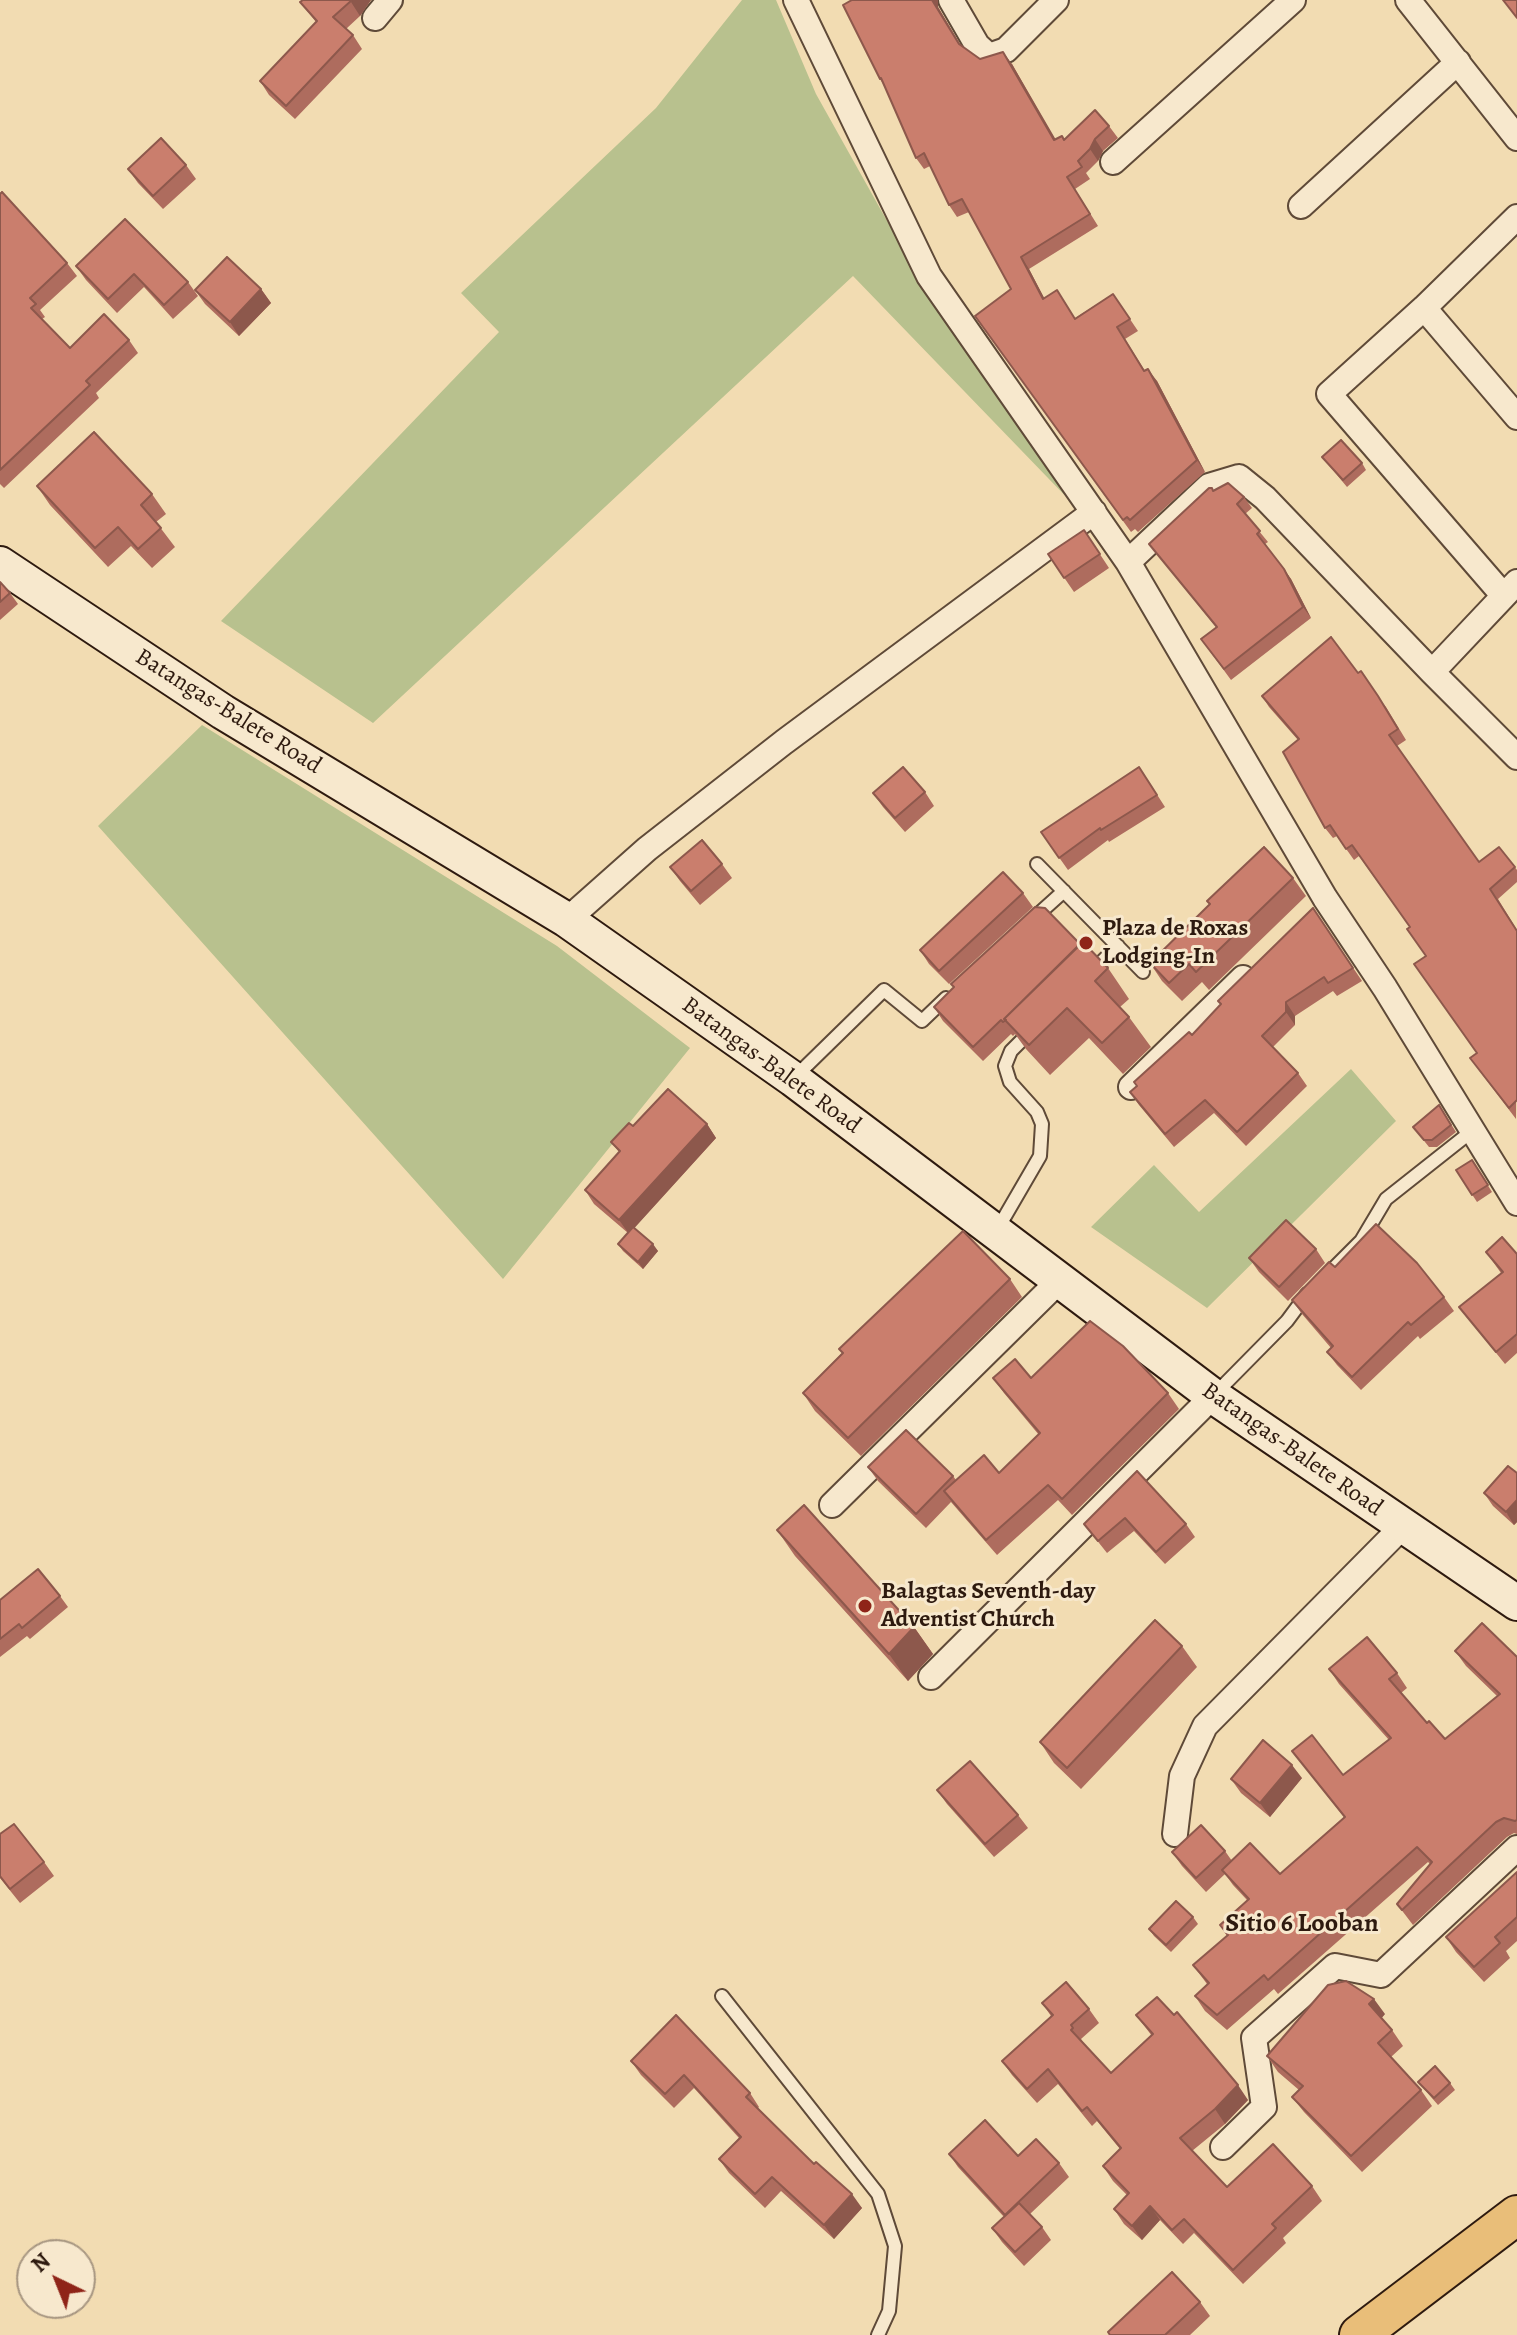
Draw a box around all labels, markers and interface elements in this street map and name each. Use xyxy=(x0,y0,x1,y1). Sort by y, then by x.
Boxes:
street label: Batangas-Balete Road xyxy=(130,643,326,781)
place label: Plaza de Roxas Lodging-In xyxy=(1102,915,1248,971)
marker: Plaza de Roxas Lodging-In xyxy=(1077,934,1095,952)
street label: Batangas-Balete Road xyxy=(676,991,866,1141)
street label: Batangas-Balete Road xyxy=(1196,1377,1388,1523)
place label: Balagtas Seventh-day Adventist Church xyxy=(881,1578,1095,1634)
marker: Balagtas Seventh-day Adventist Church xyxy=(856,1597,874,1615)
district label: Sitio 6 Looban xyxy=(1225,1909,1379,1941)
north arrow xyxy=(16,2239,96,2319)
text: N xyxy=(25,2246,57,2279)

